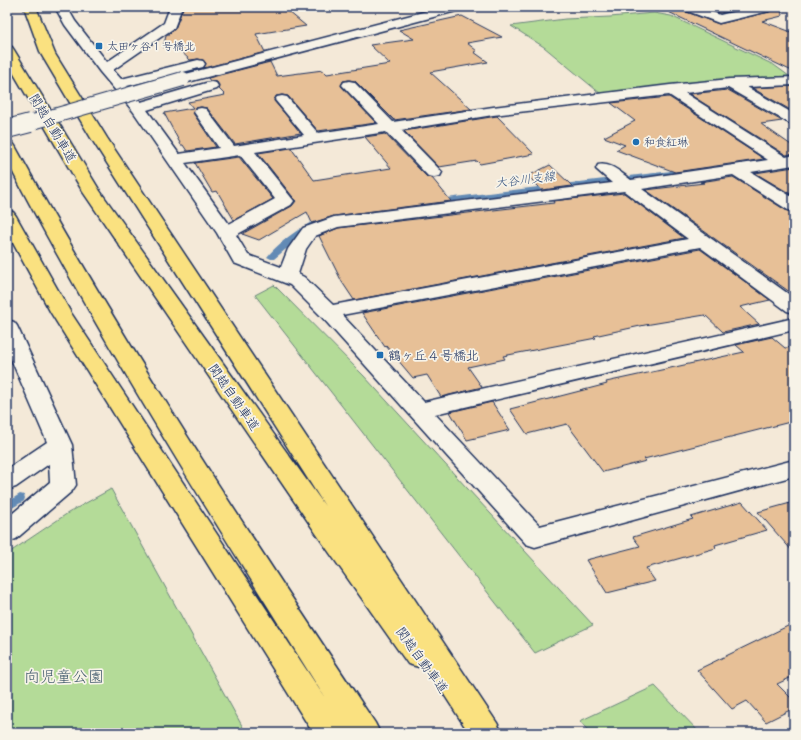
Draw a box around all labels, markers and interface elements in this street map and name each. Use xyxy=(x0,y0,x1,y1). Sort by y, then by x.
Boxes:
place label: 太田ヶ谷１号橋北 xyxy=(107,39,195,53)
marker: 太田ヶ谷１号橋北 xyxy=(94,41,104,51)
street label: 関越自動車道 xyxy=(26,90,80,166)
place label: 和食紅琳 xyxy=(644,135,688,149)
marker: 和食紅琳 xyxy=(631,137,641,147)
water label: 大谷川支線 xyxy=(494,168,557,190)
place label: 鶴ヶ丘４号橋北 xyxy=(388,347,479,364)
marker: 鶴ヶ丘４号橋北 xyxy=(375,350,385,360)
street label: 関越自動車道 xyxy=(205,360,263,434)
street label: 関越自動車道 xyxy=(392,623,452,697)
park label: 向児童公園 xyxy=(24,666,104,686)

